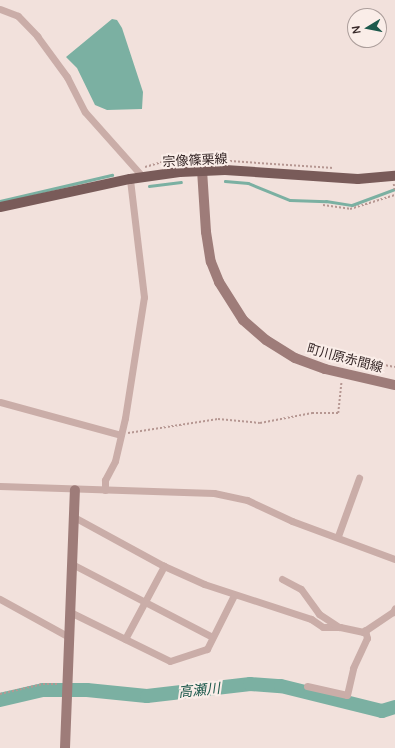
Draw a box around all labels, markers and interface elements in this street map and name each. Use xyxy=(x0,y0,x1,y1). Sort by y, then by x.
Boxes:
north arrow xyxy=(347,8,387,48)
text: N xyxy=(348,25,364,35)
street label: 宗像篠栗線 xyxy=(162,151,228,169)
street label: 町川原赤間線 xyxy=(305,340,385,376)
water label: 高瀬川 xyxy=(177,679,221,701)

